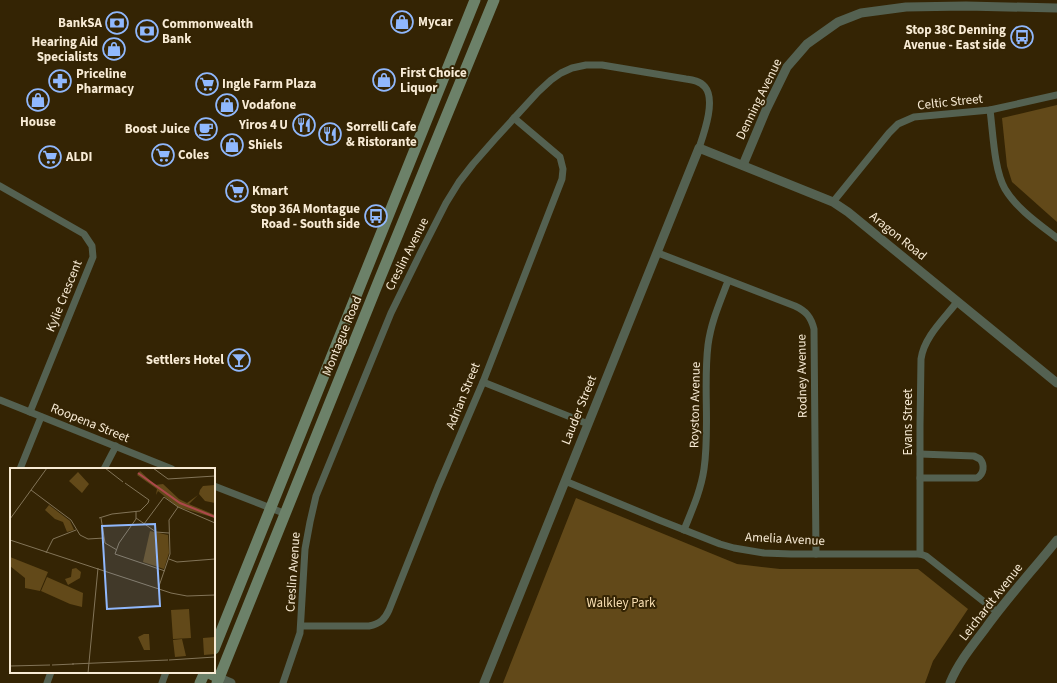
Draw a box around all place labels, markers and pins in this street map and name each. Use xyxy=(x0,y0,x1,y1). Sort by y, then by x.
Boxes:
shop icon: Mycar xyxy=(389,9,415,35)
bank icon: BankSA xyxy=(104,10,130,36)
place label: Mycar xyxy=(418,13,453,31)
place label: BankSA xyxy=(58,14,103,32)
place label: Commonwealth Bank xyxy=(162,15,253,48)
bank icon: Commonwealth Bank xyxy=(134,18,160,44)
place label: Stop 38C Denning Avenue - East side xyxy=(903,21,1006,54)
bus stop icon: Stop 38C Denning Avenue - East side xyxy=(1009,24,1035,50)
place label: Hearing Aid Specialists xyxy=(32,33,98,66)
shop icon: Hearing Aid Specialists xyxy=(101,36,127,62)
place label: First Choice Liquor xyxy=(400,64,467,97)
place label: Priceline Pharmacy xyxy=(76,65,134,98)
shop icon: First Choice Liquor xyxy=(371,67,397,93)
pharmacy icon: Priceline Pharmacy xyxy=(47,68,73,94)
supermarket icon: Ingle Farm Plaza xyxy=(194,71,220,97)
place label: Ingle Farm Plaza xyxy=(222,75,317,93)
shop icon: House xyxy=(25,87,51,113)
shop icon: Vodafone xyxy=(214,92,240,118)
place label: Vodafone xyxy=(241,96,296,114)
restaurant icon: Yiros 4 U xyxy=(291,112,317,138)
place label: House xyxy=(20,113,56,131)
cafe icon: Boost Juice xyxy=(193,116,219,142)
place label: Yiros 4 U xyxy=(238,116,288,134)
place label: Sorrelli Cafe & Ristorante xyxy=(346,118,417,151)
place label: Boost Juice xyxy=(125,120,190,138)
restaurant icon: Sorrelli Cafe & Ristorante xyxy=(317,121,343,147)
shop icon: Shiels xyxy=(219,132,245,158)
place label: Shiels xyxy=(248,136,283,154)
supermarket icon: Coles xyxy=(150,142,176,168)
supermarket icon: ALDI xyxy=(37,144,63,170)
place label: Coles xyxy=(178,146,209,164)
place label: ALDI xyxy=(65,148,92,166)
supermarket icon: Kmart xyxy=(224,178,250,204)
place label: Kmart xyxy=(252,182,288,200)
place label: Stop 36A Montague Road - South side xyxy=(250,200,360,233)
bus stop icon: Stop 36A Montague Road - South side xyxy=(363,203,389,229)
bar icon: Settlers Hotel xyxy=(226,347,252,373)
place label: Settlers Hotel xyxy=(146,351,224,369)

